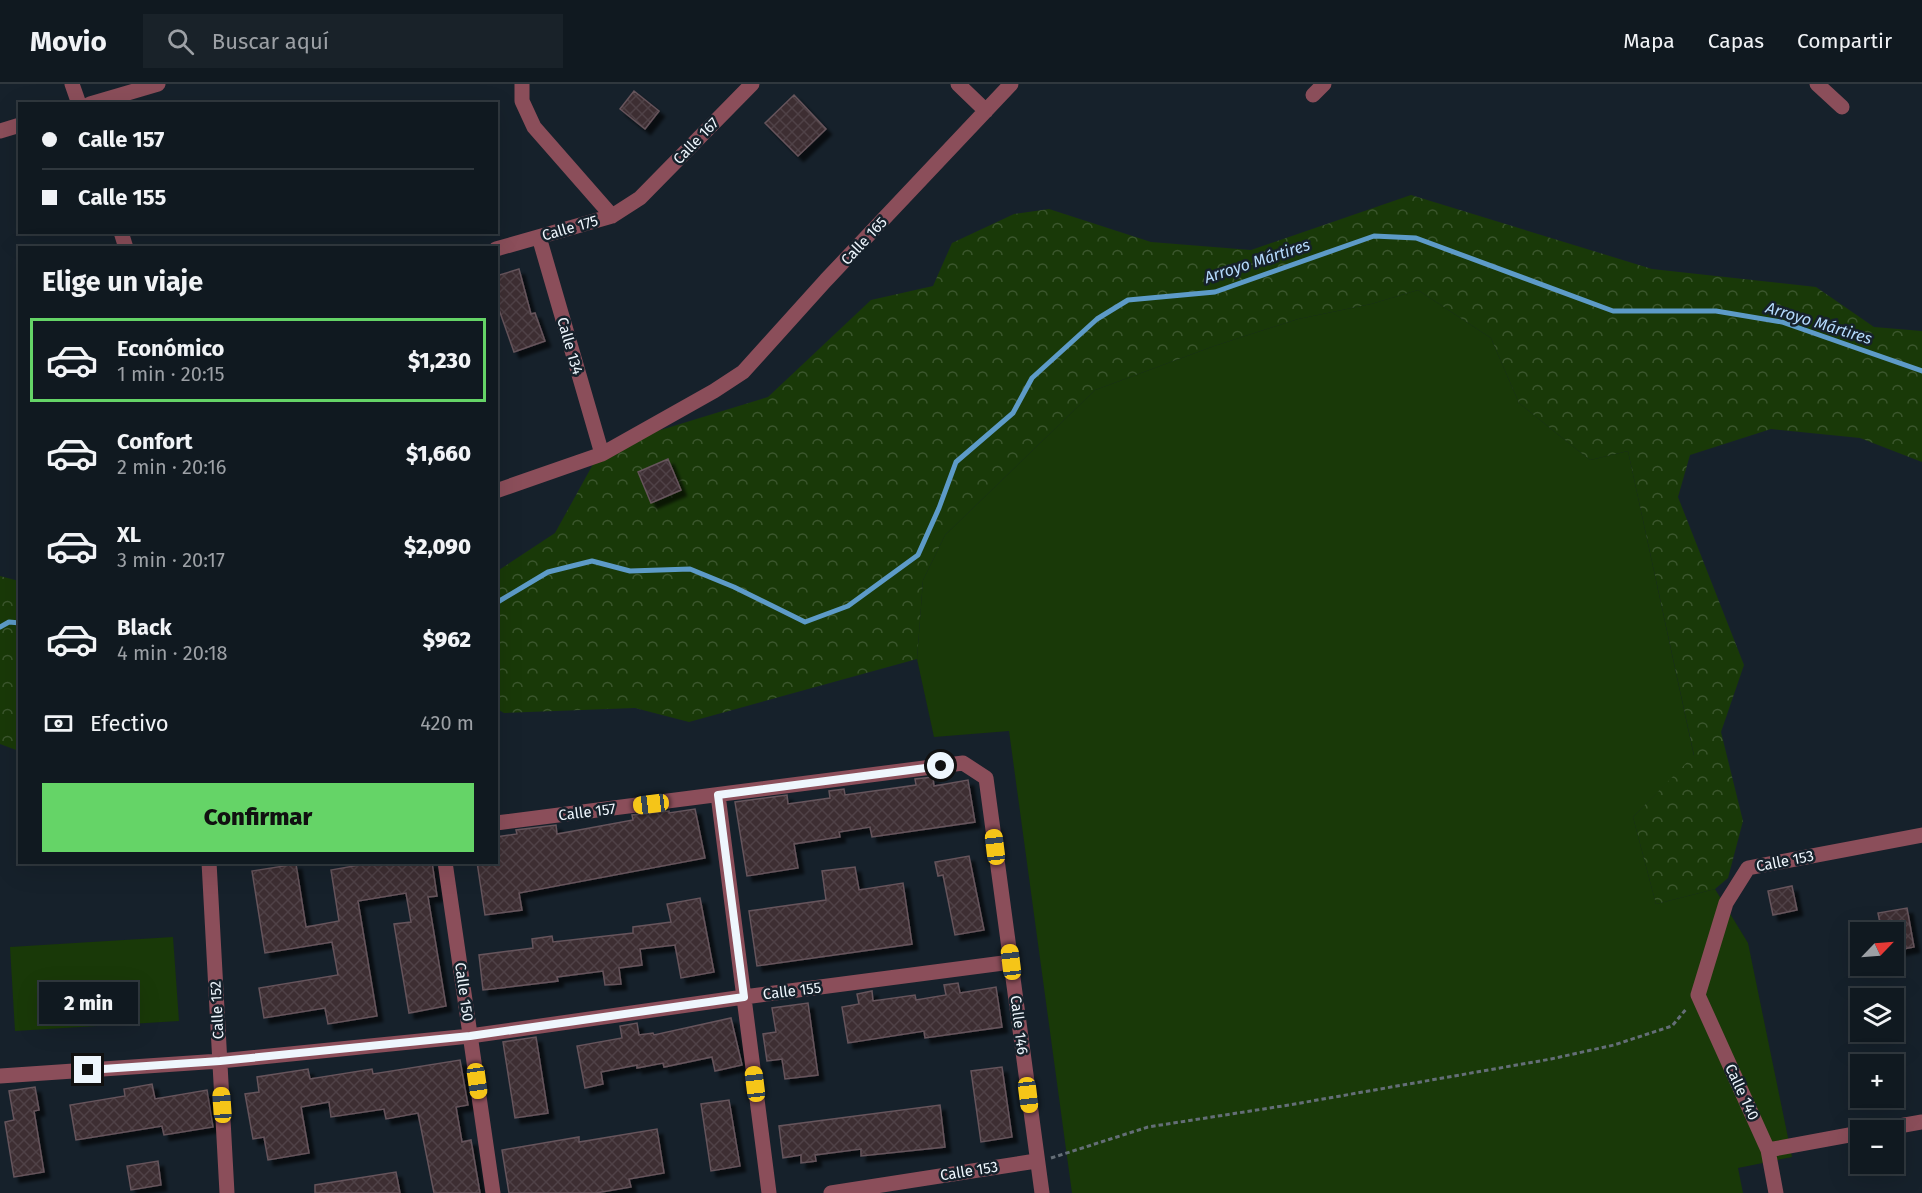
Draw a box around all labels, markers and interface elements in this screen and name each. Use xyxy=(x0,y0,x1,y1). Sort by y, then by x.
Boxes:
search box xyxy=(143,14,563,68)
text: Movio xyxy=(30,25,107,58)
icon: search xyxy=(164,25,197,58)
text: Buscar aquí xyxy=(212,28,329,55)
text: Mapa xyxy=(1623,28,1675,54)
text: Capas xyxy=(1708,28,1764,54)
text: Compartir xyxy=(1797,28,1892,54)
street label: Calle 167 xyxy=(669,114,723,168)
text: Calle 157 xyxy=(78,126,164,153)
text: Calle 155 xyxy=(78,184,166,211)
street label: Calle 175 xyxy=(540,211,600,245)
street label: Calle 165 xyxy=(837,213,891,269)
water label: Arroyo Mártires xyxy=(1201,235,1312,287)
text: Elige un viaje xyxy=(42,266,203,298)
water label: Arroyo Mártires xyxy=(1763,298,1874,348)
street label: Calle 134 xyxy=(553,315,587,377)
icon: car xyxy=(45,333,99,387)
text: Económico xyxy=(117,335,224,362)
text: $1,230 xyxy=(408,347,471,374)
text: 1 min · 20:15 xyxy=(117,362,225,386)
icon: car xyxy=(45,426,99,480)
text: Confort xyxy=(117,428,193,455)
text: $1,660 xyxy=(406,440,471,467)
text: 2 min · 20:16 xyxy=(117,455,226,479)
icon: car xyxy=(45,519,99,573)
text: XL xyxy=(117,521,141,548)
text: $2,090 xyxy=(404,533,471,560)
text: 3 min · 20:17 xyxy=(117,548,225,572)
icon: car xyxy=(45,612,99,666)
text: Black xyxy=(117,614,172,641)
text: $962 xyxy=(423,626,471,653)
text: 4 min · 20:18 xyxy=(117,641,228,665)
icon: cash xyxy=(42,707,75,740)
text: Efectivo xyxy=(90,710,169,737)
text: 420 m xyxy=(420,711,474,735)
route start xyxy=(927,752,954,779)
button: Confirmar xyxy=(42,783,474,852)
car xyxy=(632,793,670,815)
street label: Calle 157 xyxy=(557,800,617,824)
car xyxy=(984,828,1006,866)
street label: Calle 153 xyxy=(1755,847,1815,875)
north arrow xyxy=(1850,922,1904,976)
map controls xyxy=(1850,922,1904,1174)
car xyxy=(1000,943,1022,981)
street label: Calle 150 xyxy=(451,961,477,1023)
street label: Calle 155 xyxy=(762,978,822,1004)
street label: Calle 152 xyxy=(206,980,228,1040)
callout: 2 min xyxy=(38,983,138,1025)
button: layers xyxy=(1850,988,1904,1042)
text: 2 min xyxy=(64,991,113,1015)
street label: Calle 146 xyxy=(1006,994,1032,1056)
button: + xyxy=(1850,1054,1904,1108)
route end xyxy=(74,1056,101,1083)
street label: Calle 140 xyxy=(1721,1061,1763,1123)
car xyxy=(466,1062,488,1100)
car xyxy=(744,1065,766,1103)
car xyxy=(1017,1076,1039,1114)
car xyxy=(212,1086,232,1124)
button: − xyxy=(1850,1120,1904,1174)
street label: Calle 153 xyxy=(939,1158,999,1184)

